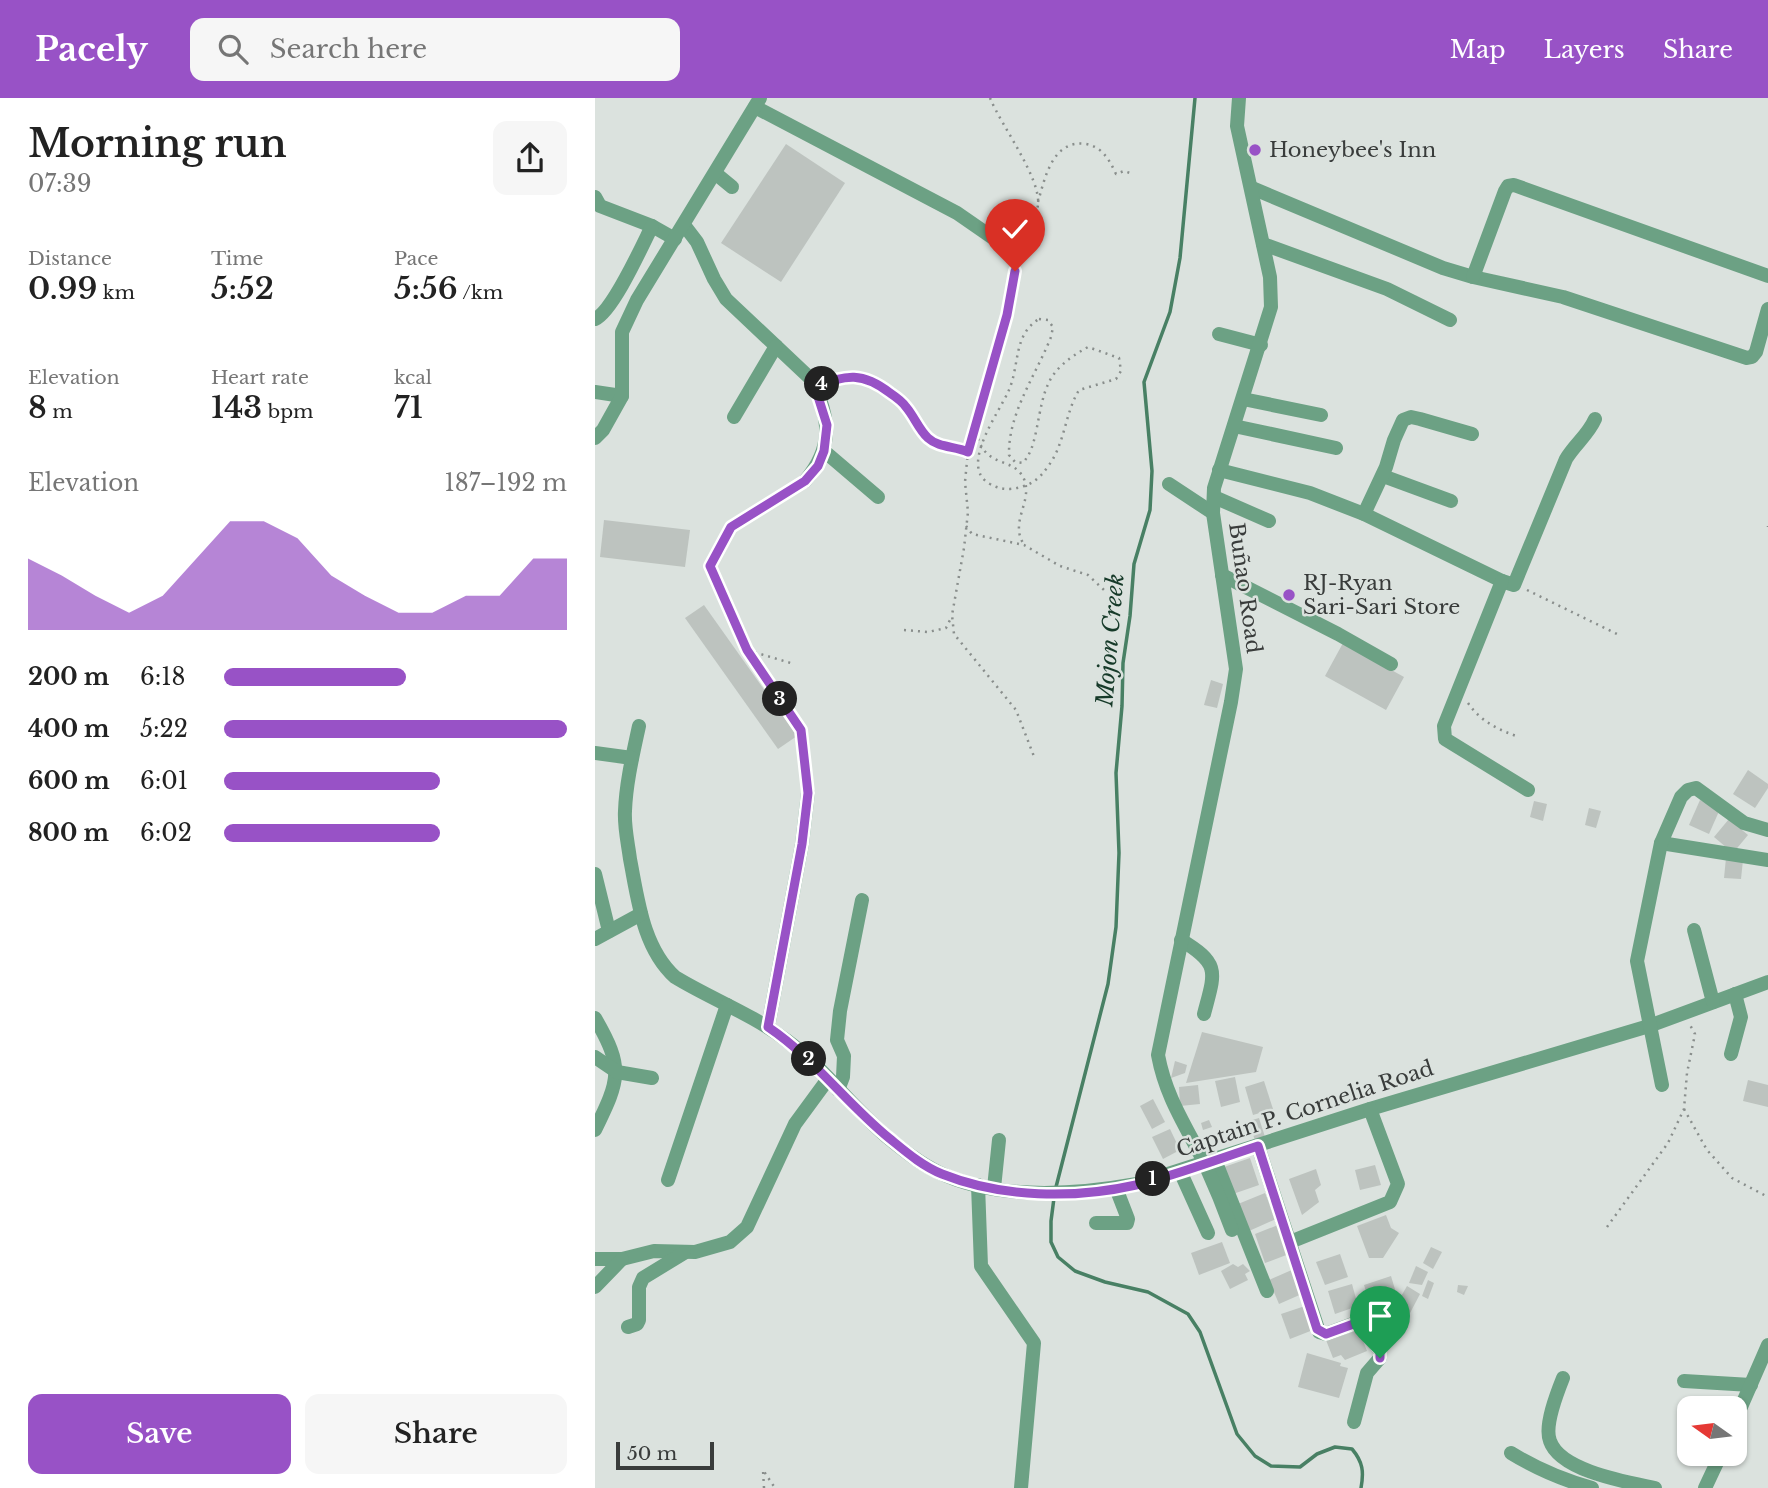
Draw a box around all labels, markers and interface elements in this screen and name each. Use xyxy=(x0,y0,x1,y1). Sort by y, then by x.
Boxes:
search box xyxy=(190,18,680,81)
text: Pacely xyxy=(35,29,148,70)
icon: search xyxy=(214,30,252,68)
text: Search here xyxy=(270,33,427,65)
text: Map xyxy=(1450,35,1506,64)
text: Layers xyxy=(1544,35,1625,64)
text: Share xyxy=(1663,35,1733,64)
text: Morning run xyxy=(28,120,287,167)
button: share xyxy=(493,121,567,195)
place label: Honeybee's Inn xyxy=(1269,137,1436,163)
marker: Honeybee's Inn xyxy=(1247,142,1263,158)
text: 07:39 xyxy=(28,170,91,198)
pin xyxy=(985,199,1045,271)
icon: check xyxy=(996,210,1034,248)
text: Distance xyxy=(28,247,112,270)
text: Time xyxy=(211,247,263,270)
text: Pace xyxy=(394,247,438,270)
text: 0.99 xyxy=(28,270,97,307)
text: 5:52 xyxy=(211,270,274,307)
text: 5:56 xyxy=(394,270,458,307)
text: km xyxy=(97,281,135,304)
text: /km xyxy=(458,281,503,304)
text: Elevation xyxy=(28,366,120,389)
text: Heart rate xyxy=(211,366,309,389)
text: kcal xyxy=(394,366,432,389)
pin: 4 xyxy=(805,366,839,402)
text: 4 xyxy=(815,372,828,395)
text: 8 xyxy=(28,389,47,426)
text: 143 xyxy=(211,389,262,426)
text: 71 xyxy=(394,389,423,426)
text: m xyxy=(47,400,73,423)
text: bpm xyxy=(262,400,313,423)
text: Elevation xyxy=(28,469,139,497)
text: 187–192 m xyxy=(445,469,567,497)
street label: Buñao Road xyxy=(1223,521,1267,655)
place label: RJ-Ryan Sari-Sari Store xyxy=(1303,570,1460,620)
water label: Mojon Creek xyxy=(1090,572,1130,709)
marker: RJ-Ryan Sari-Sari Store xyxy=(1281,587,1297,603)
text: 200 m xyxy=(28,663,109,691)
text: 6:18 xyxy=(140,663,186,691)
pin: 3 xyxy=(763,682,797,716)
text: 3 xyxy=(773,687,786,710)
text: 400 m xyxy=(28,715,110,743)
text: 5:22 xyxy=(140,715,188,743)
text: 600 m xyxy=(28,767,110,795)
text: 6:01 xyxy=(140,767,188,795)
text: 800 m xyxy=(28,819,109,847)
text: 6:02 xyxy=(140,819,192,847)
pin: 2 xyxy=(791,1042,827,1076)
text: 2 xyxy=(802,1047,815,1070)
street label: Captain P. Cornelia Road xyxy=(1173,1055,1437,1163)
pin: 1 xyxy=(1135,1162,1171,1196)
text: 1 xyxy=(1148,1167,1157,1190)
pin xyxy=(1350,1286,1410,1358)
icon: arrive xyxy=(1361,1297,1399,1335)
button: Save xyxy=(28,1394,291,1474)
button: Share xyxy=(305,1394,567,1474)
north arrow xyxy=(1677,1396,1747,1466)
map controls xyxy=(1677,1396,1747,1466)
scale bar xyxy=(616,1439,714,1471)
text: 50 m xyxy=(627,1442,677,1465)

